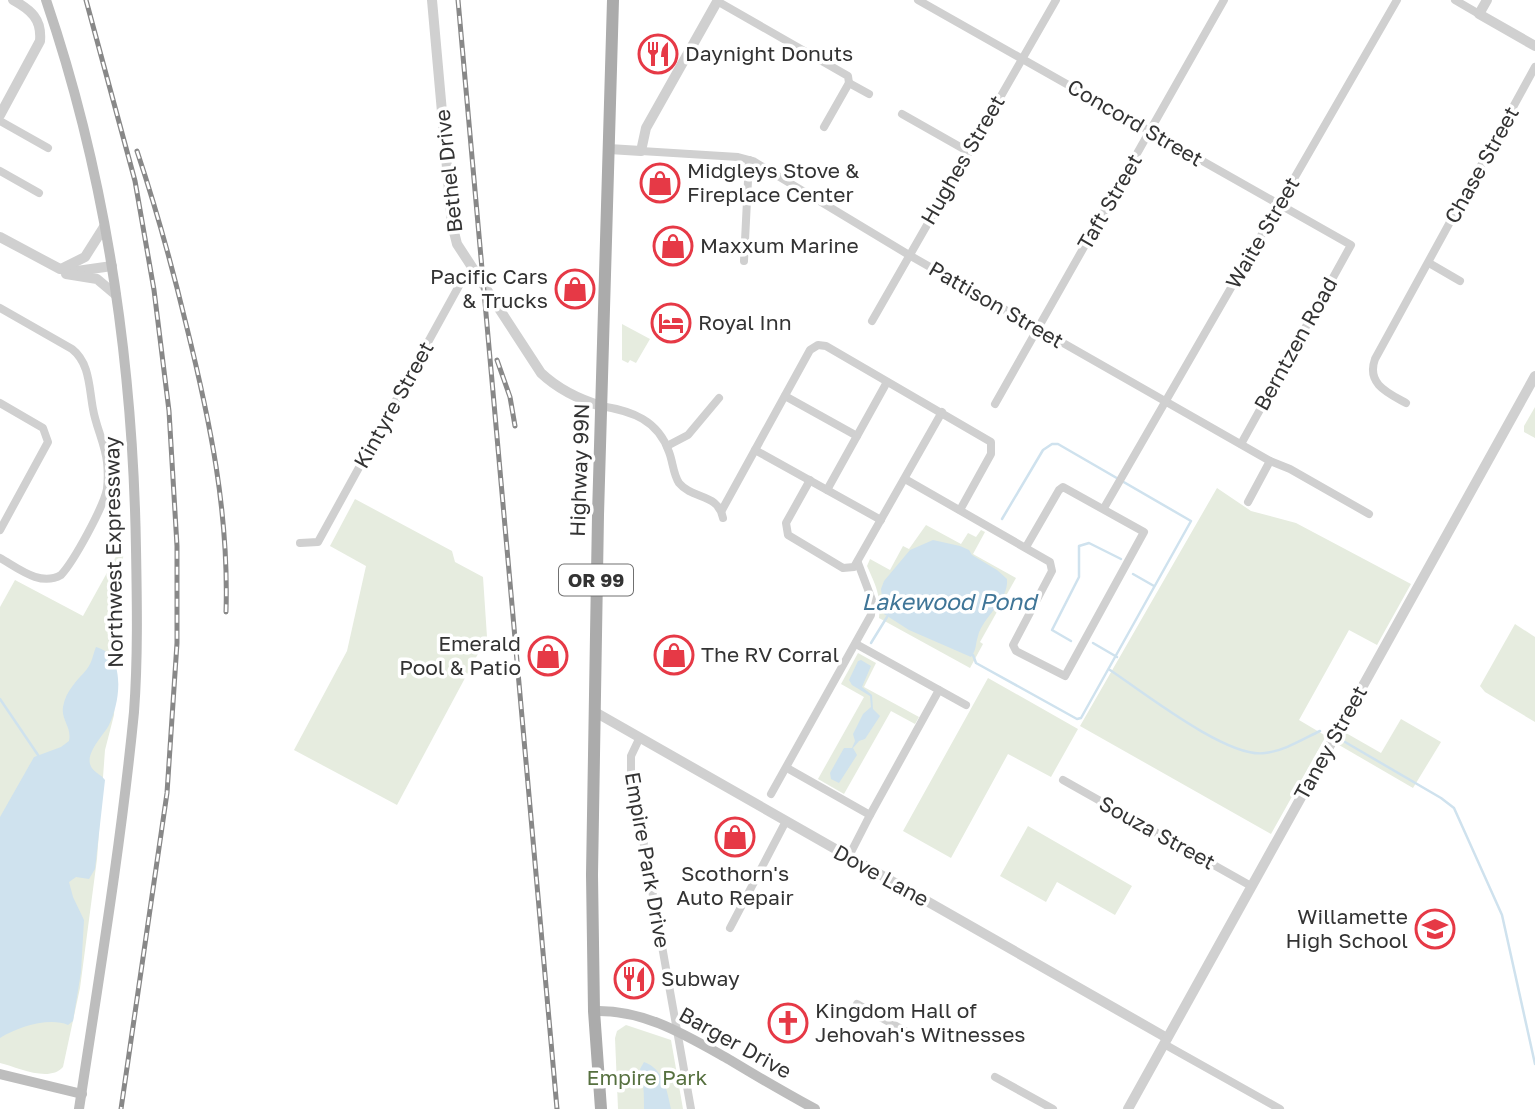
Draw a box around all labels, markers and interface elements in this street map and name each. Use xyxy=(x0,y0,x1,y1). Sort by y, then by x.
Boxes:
restaurant icon: Daynight Donuts xyxy=(637,33,679,75)
place label: Daynight Donuts xyxy=(685,40,853,66)
street label: Concord Street xyxy=(1063,73,1208,171)
street label: Hughes Street xyxy=(915,90,1010,229)
street label: Chase Street xyxy=(1438,101,1524,228)
street label: Bethel Drive xyxy=(429,108,467,234)
street label: Taft Street xyxy=(1071,149,1147,254)
place label: Midgleys Stove & Fireplace Center xyxy=(687,157,859,207)
shop icon: Midgleys Stove & Fireplace Center xyxy=(639,162,681,204)
street label: Waite Street xyxy=(1220,172,1305,293)
shop icon: Maxxum Marine xyxy=(652,225,694,267)
place label: Maxxum Marine xyxy=(700,232,859,258)
street label: Pattison Street xyxy=(924,255,1069,353)
place label: Pacific Cars & Trucks xyxy=(430,263,548,313)
shop icon: Pacific Cars & Trucks xyxy=(554,268,596,310)
street label: Berntzen Road xyxy=(1248,272,1342,415)
hotel icon: Royal Inn xyxy=(650,302,692,344)
place label: Royal Inn xyxy=(698,309,792,335)
street label: Kintyre Street xyxy=(348,337,439,472)
street label: Highway 99N xyxy=(564,403,594,537)
street label: Northwest Expressway xyxy=(98,436,128,668)
road number: OR 99 xyxy=(559,565,633,596)
water label: Lakewood Pond xyxy=(862,587,1039,615)
place label: Emerald Pool & Patio xyxy=(399,630,521,680)
shop icon: The RV Corral xyxy=(653,634,695,676)
shop icon: Emerald Pool & Patio xyxy=(527,635,569,677)
place label: The RV Corral xyxy=(701,641,839,667)
street label: Taney Street xyxy=(1288,681,1372,804)
street label: Empire Park Drive xyxy=(620,770,676,950)
street label: Souza Street xyxy=(1095,790,1220,875)
shop icon: Scothorn's Auto Repair xyxy=(714,816,756,858)
street label: Dove Lane xyxy=(829,838,934,912)
place label: Scothorn's Auto Repair xyxy=(676,860,794,910)
place label: Willamette High School xyxy=(1286,903,1408,953)
school or university icon: Willamette High School xyxy=(1414,908,1456,950)
restaurant icon: Subway xyxy=(613,958,655,1000)
place label: Subway xyxy=(661,965,740,991)
place label: Kingdom Hall of Jehovah's Witnesses xyxy=(815,997,1025,1047)
street label: Barger Drive xyxy=(675,1001,796,1084)
church icon: Kingdom Hall of Jehovah's Witnesses xyxy=(767,1002,809,1044)
park label: Empire Park xyxy=(587,1064,708,1090)

